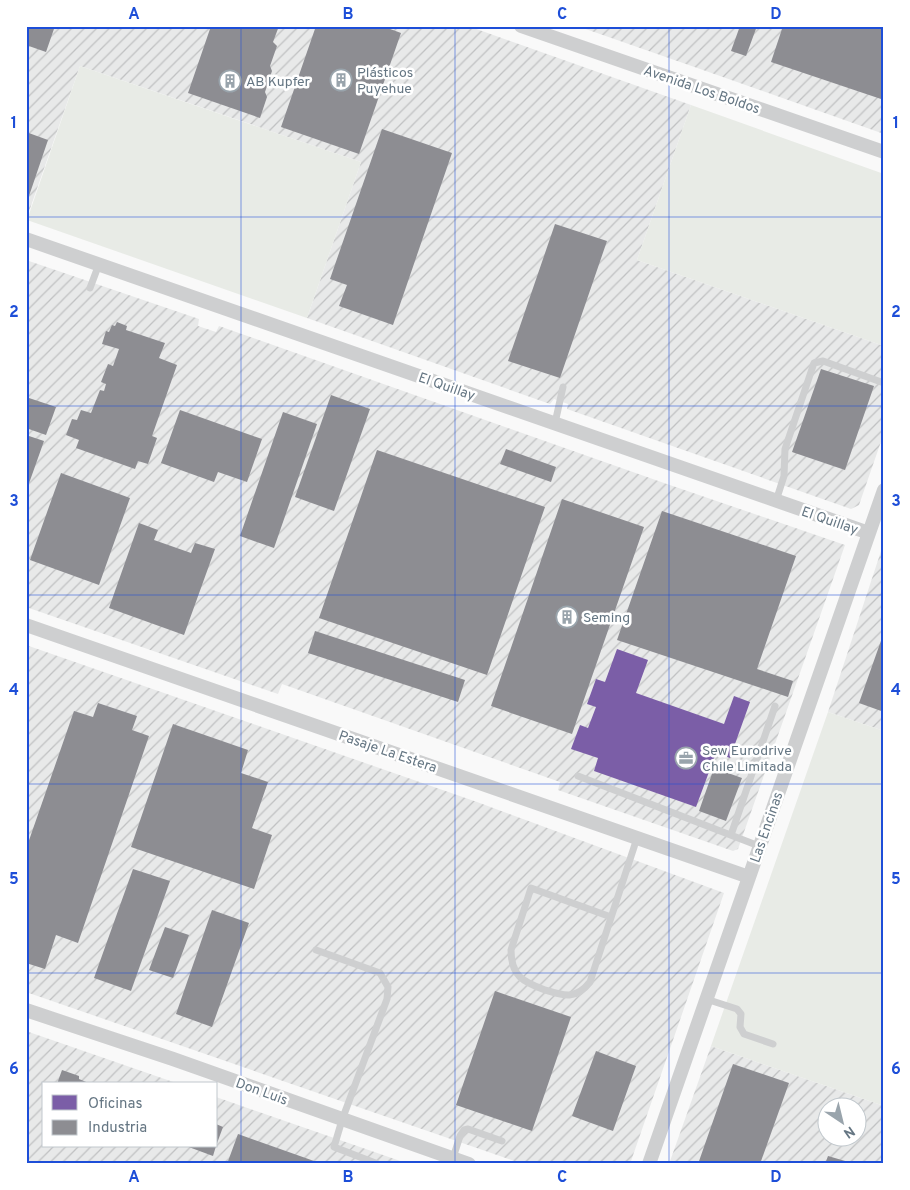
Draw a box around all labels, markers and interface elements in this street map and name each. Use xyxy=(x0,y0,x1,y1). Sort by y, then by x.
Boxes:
text: A xyxy=(128,5,140,25)
text: B xyxy=(342,5,354,25)
text: C xyxy=(557,5,567,25)
text: D xyxy=(770,5,782,25)
street label: Avenida Los Boldos xyxy=(641,63,762,118)
place label: Plásticos Puyehue xyxy=(357,65,413,98)
building icon: Plásticos Puyehue xyxy=(329,68,353,92)
building icon: AB Kupfer xyxy=(218,69,242,93)
place label: AB Kupfer xyxy=(246,74,311,91)
text: 1 xyxy=(11,114,17,134)
text: 1 xyxy=(893,114,899,134)
text: 2 xyxy=(9,303,19,323)
text: 2 xyxy=(891,303,901,323)
street label: El Quillay xyxy=(416,370,477,405)
text: 3 xyxy=(9,492,19,512)
text: 3 xyxy=(891,492,901,512)
street label: El Quillay xyxy=(799,504,860,539)
building icon: Seming xyxy=(555,605,579,629)
place label: Seming xyxy=(583,610,630,627)
text: 4 xyxy=(9,681,19,701)
text: 4 xyxy=(891,681,901,701)
street label: Pasaje La Estera xyxy=(336,728,439,777)
place label: Sew Eurodrive Chile Limitada xyxy=(702,743,792,776)
office icon: Sew Eurodrive Chile Limitada xyxy=(674,746,698,770)
street label: Las Encinas xyxy=(747,790,787,865)
text: 5 xyxy=(9,870,19,890)
text: 5 xyxy=(891,870,901,890)
text: 6 xyxy=(9,1060,19,1080)
text: 6 xyxy=(891,1060,901,1080)
street label: Don Luis xyxy=(233,1075,290,1110)
legend xyxy=(42,1082,218,1148)
text: Oficinas xyxy=(88,1095,143,1114)
north arrow xyxy=(818,1098,868,1148)
text: Industria xyxy=(88,1119,147,1138)
text: N xyxy=(840,1122,858,1141)
text: A xyxy=(128,1168,140,1188)
text: B xyxy=(342,1168,354,1188)
text: C xyxy=(557,1168,567,1188)
text: D xyxy=(770,1168,782,1188)

